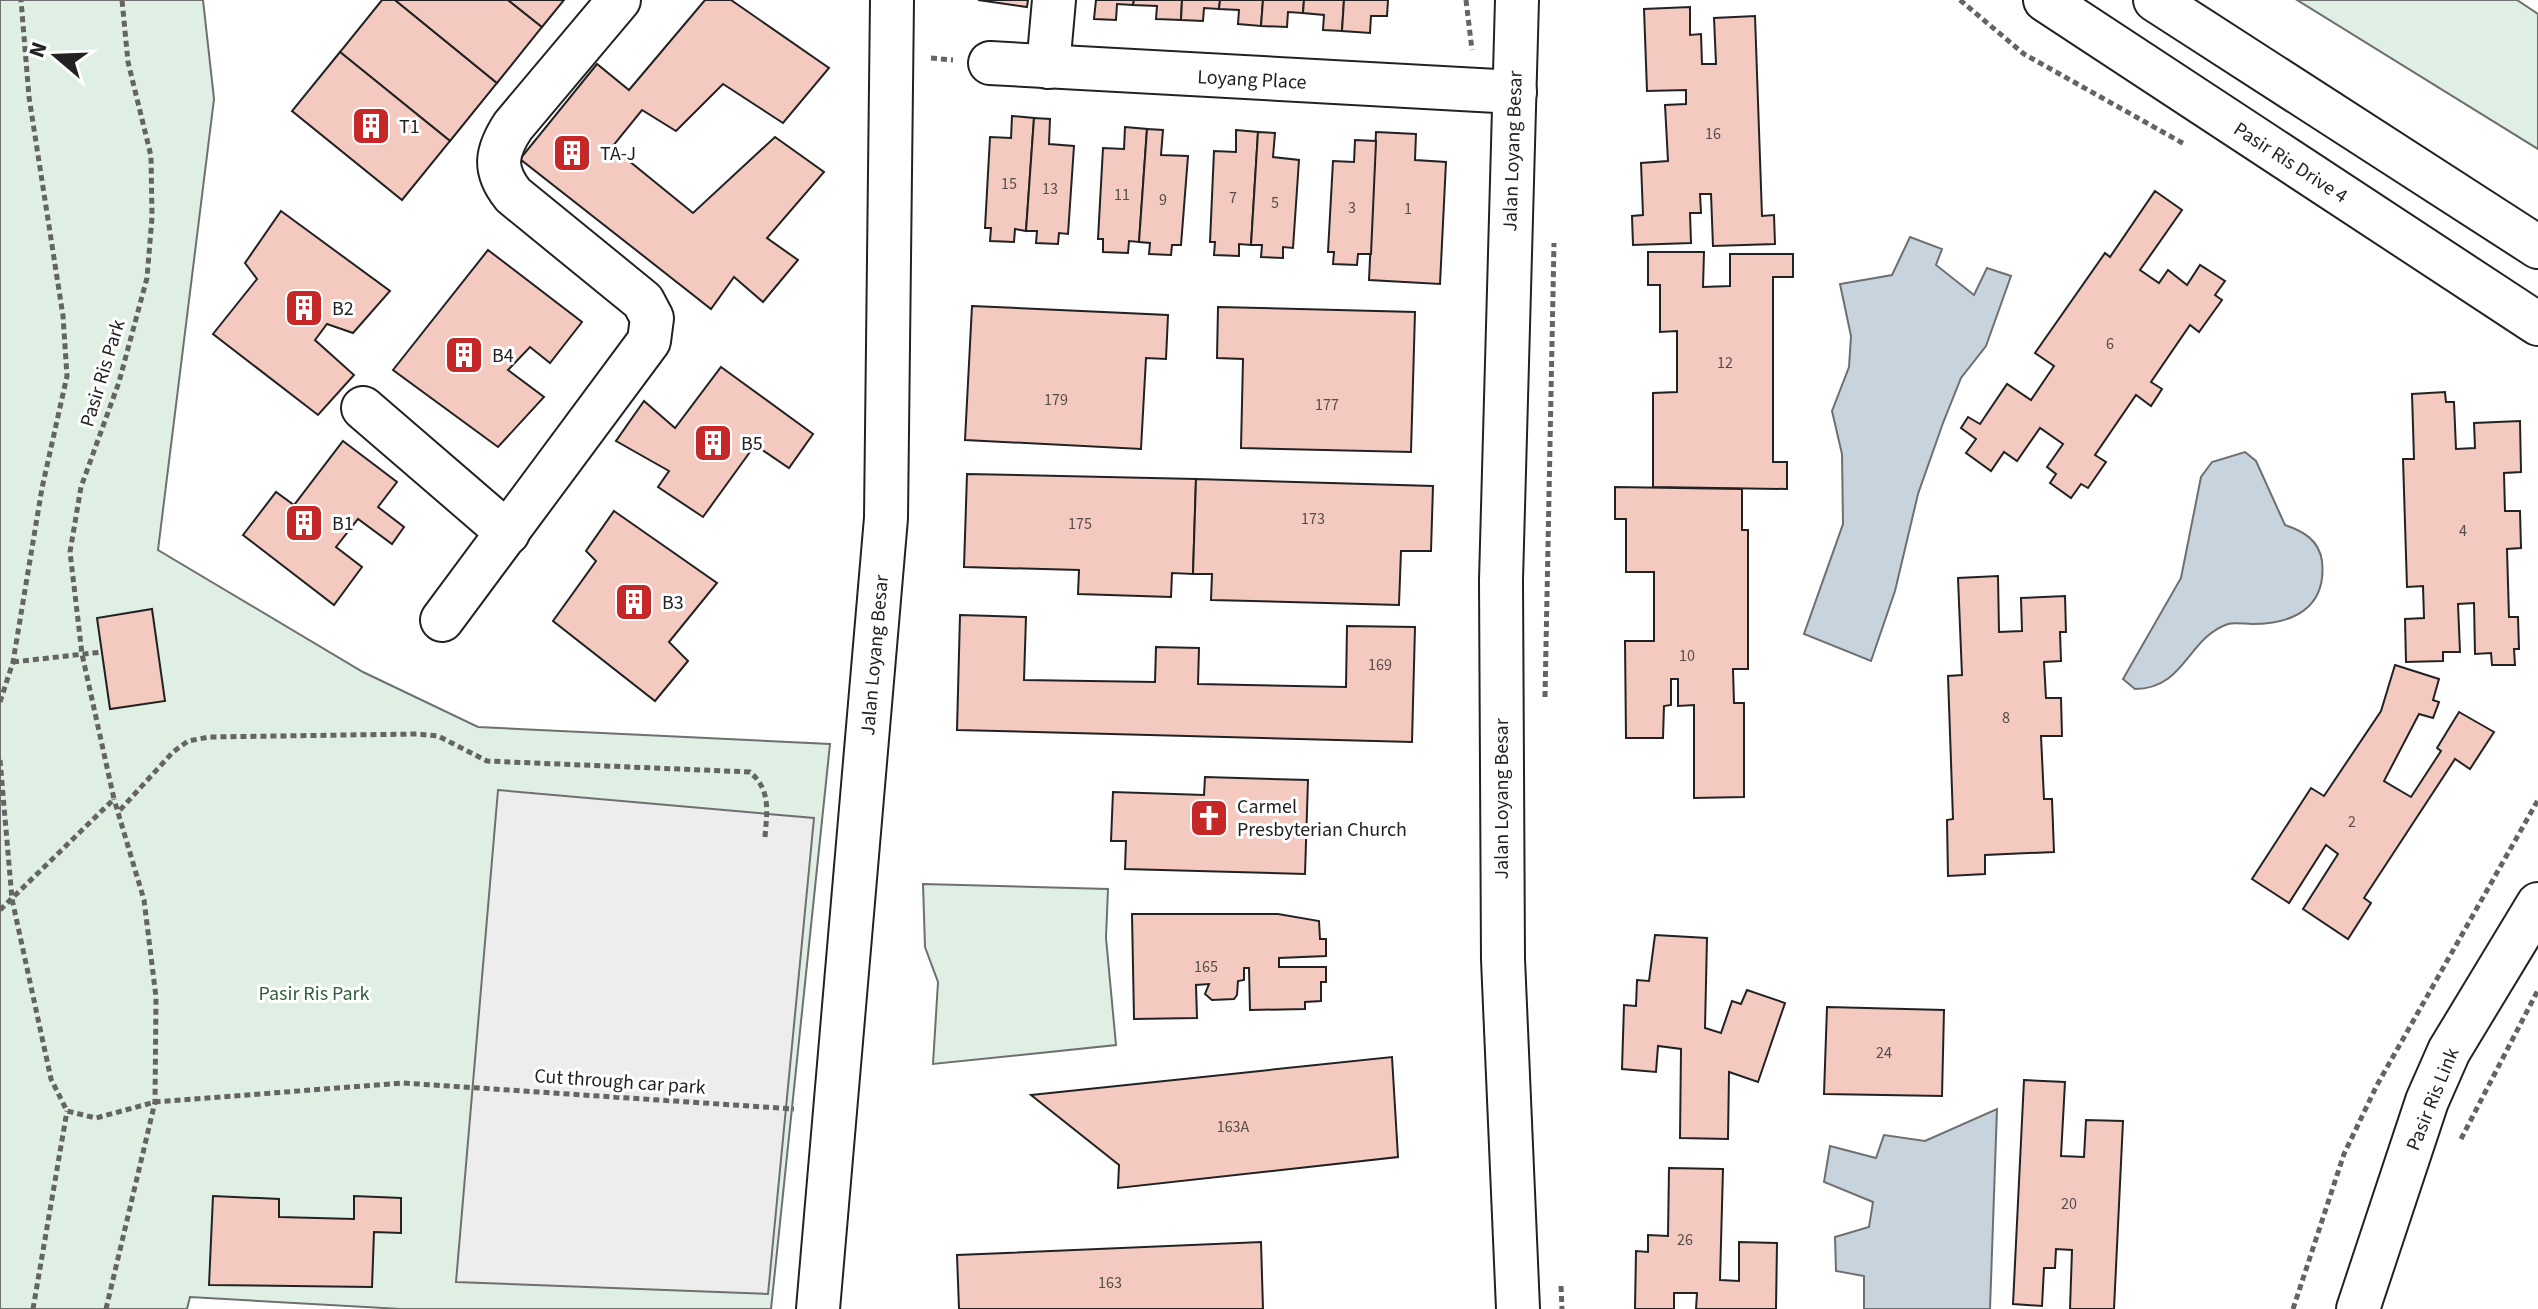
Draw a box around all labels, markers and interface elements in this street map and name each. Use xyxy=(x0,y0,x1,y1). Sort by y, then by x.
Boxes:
north arrow xyxy=(16,16,96,96)
text: N xyxy=(21,38,56,62)
street label: Loyang Place xyxy=(1197,63,1307,97)
street label: Jalan Loyang Besar xyxy=(1496,70,1530,232)
building icon: T1 xyxy=(350,105,392,147)
place label: T1 xyxy=(399,113,420,141)
street label: Pasir Ris Drive 4 xyxy=(2228,115,2353,210)
house number: 16 xyxy=(1705,123,1721,145)
building icon: TA-J xyxy=(551,132,593,174)
place label: TA-J xyxy=(600,140,636,168)
house number: 15 xyxy=(1001,173,1017,195)
house number: 13 xyxy=(1042,178,1058,200)
house number: 11 xyxy=(1114,184,1130,206)
house number: 7 xyxy=(1229,187,1237,209)
house number: 9 xyxy=(1159,189,1167,211)
house number: 5 xyxy=(1271,192,1279,214)
house number: 3 xyxy=(1348,197,1356,219)
house number: 1 xyxy=(1404,198,1412,220)
building icon: B2 xyxy=(283,287,325,329)
place label: B2 xyxy=(332,295,354,323)
street label: Pasir Ris Park xyxy=(73,316,133,430)
house number: 6 xyxy=(2106,333,2114,355)
building icon: B4 xyxy=(443,334,485,376)
place label: B4 xyxy=(492,342,514,370)
house number: 12 xyxy=(1717,352,1733,374)
house number: 179 xyxy=(1044,389,1068,411)
house number: 177 xyxy=(1315,394,1339,416)
building icon: B5 xyxy=(692,422,734,464)
place label: B5 xyxy=(741,430,763,458)
building icon: B1 xyxy=(283,502,325,544)
house number: 173 xyxy=(1301,508,1325,530)
place label: B1 xyxy=(332,510,354,538)
house number: 175 xyxy=(1068,513,1092,535)
house number: 4 xyxy=(2459,520,2467,542)
street label: Jalan Loyang Besar xyxy=(854,574,896,737)
building icon: B3 xyxy=(613,581,655,623)
place label: B3 xyxy=(662,589,684,617)
house number: 10 xyxy=(1679,645,1695,667)
house number: 169 xyxy=(1368,654,1392,676)
house number: 8 xyxy=(2002,707,2010,729)
street label: Jalan Loyang Besar xyxy=(1488,718,1516,880)
place label: Carmel Presbyterian Church xyxy=(1237,793,1407,844)
church icon: Carmel Presbyterian Church xyxy=(1188,797,1230,839)
house number: 2 xyxy=(2348,811,2356,833)
house number: 165 xyxy=(1194,956,1218,978)
park label: Pasir Ris Park xyxy=(259,980,370,1008)
house number: 24 xyxy=(1876,1042,1892,1064)
street label: Pasir Ris Link xyxy=(2400,1044,2466,1155)
street label: Cut through car park xyxy=(533,1062,707,1102)
house number: 163A xyxy=(1217,1116,1250,1138)
house number: 20 xyxy=(2061,1193,2077,1215)
house number: 26 xyxy=(1677,1229,1693,1251)
house number: 163 xyxy=(1098,1272,1122,1294)

